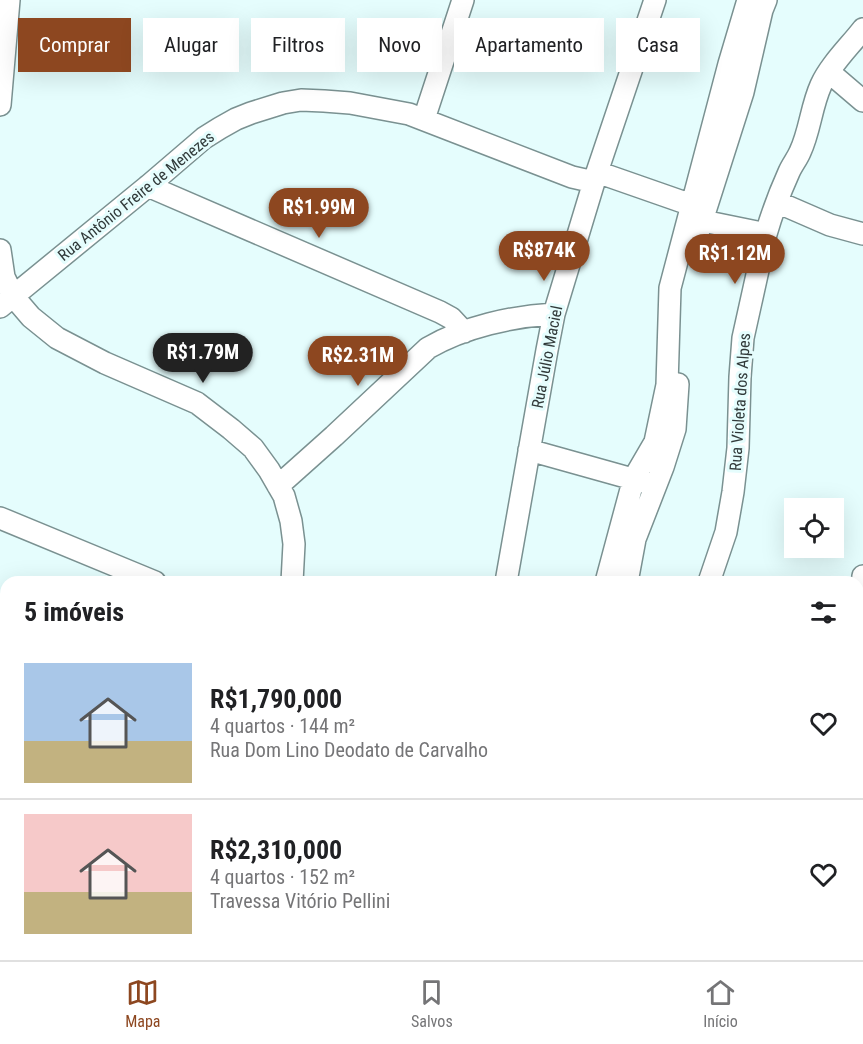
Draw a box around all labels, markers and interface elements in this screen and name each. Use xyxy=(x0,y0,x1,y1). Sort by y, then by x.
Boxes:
chip: Comprar xyxy=(18,18,131,72)
chip: Alugar xyxy=(143,18,239,72)
chip: Filtros xyxy=(251,18,345,72)
chip: Novo xyxy=(357,18,442,72)
chip: Apartamento xyxy=(454,18,604,72)
chip: Casa xyxy=(616,18,700,72)
street label: Rua Antônio Freire de Menezes xyxy=(54,127,218,265)
pin: R$1.99M xyxy=(264,188,374,239)
text: R$1.99M xyxy=(283,195,355,219)
pin: R$874K xyxy=(495,231,593,282)
pin: R$1.12M xyxy=(680,234,790,285)
text: R$874K xyxy=(513,238,575,262)
text: R$1.12M xyxy=(699,241,771,265)
street label: Rua Júlio Maciel xyxy=(528,304,566,410)
pin: R$1.79M xyxy=(148,333,258,384)
street label: Rua Violeta dos Alpes xyxy=(726,333,754,471)
pin: R$2.31M xyxy=(303,336,413,387)
text: R$1.79M xyxy=(167,340,239,364)
text: R$2.31M xyxy=(322,343,394,367)
map controls xyxy=(784,498,844,558)
button: locate xyxy=(784,498,844,558)
icon: filters xyxy=(807,596,840,629)
text: 5 imóveis xyxy=(24,597,124,627)
text: R$1,790,000 xyxy=(210,684,342,714)
icon: home xyxy=(72,687,144,759)
icon: heart xyxy=(807,707,840,740)
text: 4 quartos · 144 m² xyxy=(210,714,355,738)
text: Rua Dom Lino Deodato de Carvalho xyxy=(210,738,488,762)
text: R$2,310,000 xyxy=(210,835,342,865)
icon: home xyxy=(72,838,144,910)
icon: heart xyxy=(807,858,840,891)
text: 4 quartos · 152 m² xyxy=(210,865,355,889)
text: Travessa Vitório Pellini xyxy=(210,889,390,913)
tab: Mapa xyxy=(125,976,161,1031)
tab: Salvos xyxy=(411,976,453,1031)
tab: Início xyxy=(703,976,738,1031)

